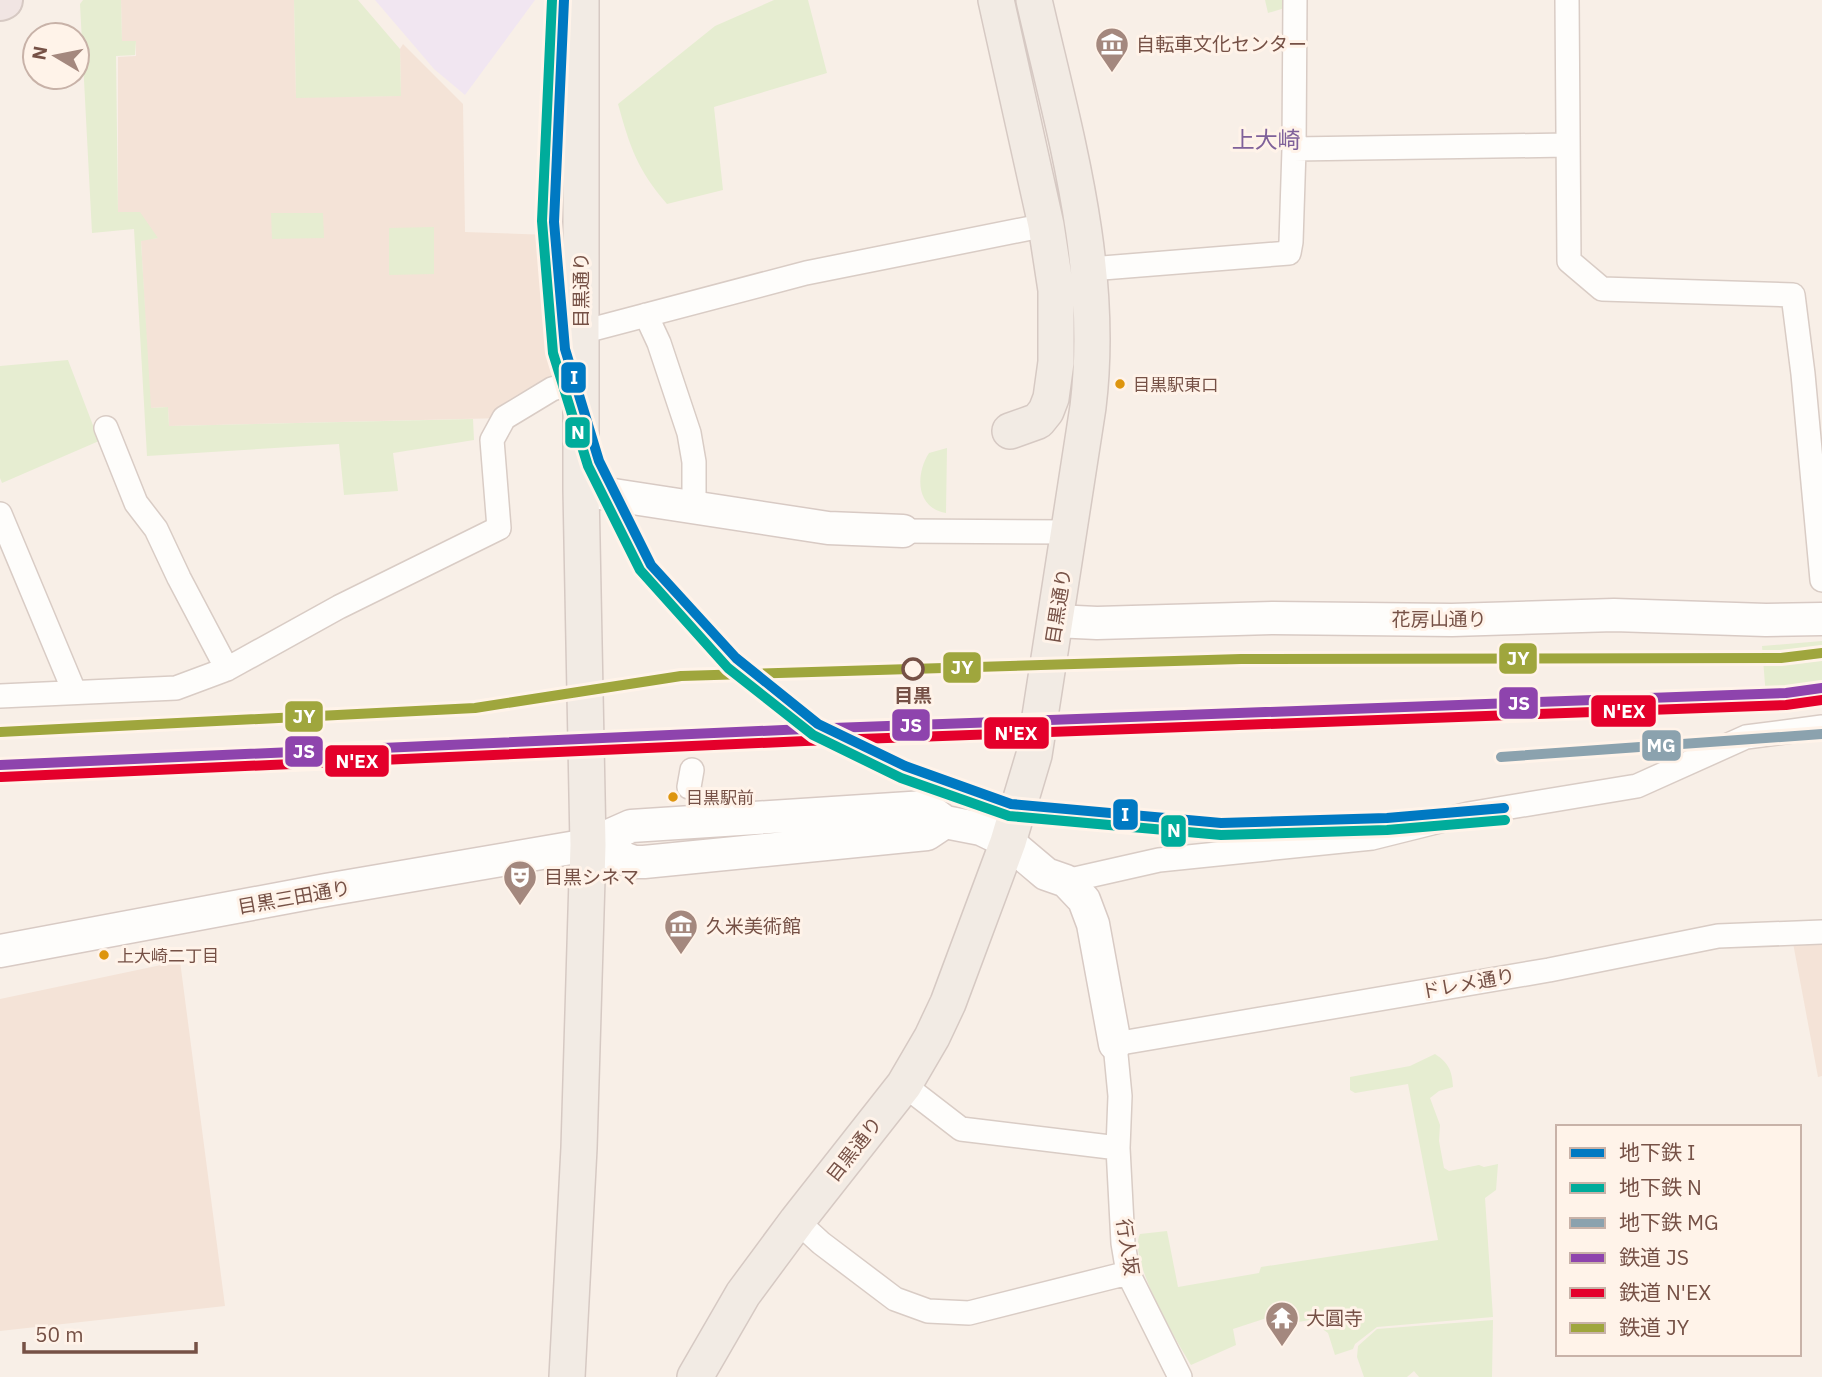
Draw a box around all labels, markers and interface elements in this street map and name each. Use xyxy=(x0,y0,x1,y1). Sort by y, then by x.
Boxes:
north arrow xyxy=(21,21,91,91)
museum icon: 自転車文化センター xyxy=(1093,25,1131,74)
place label: 自転車文化センター xyxy=(1136,32,1307,56)
text: N xyxy=(26,44,52,62)
district label: 上大崎 xyxy=(1232,124,1301,154)
street label: 目黒通り xyxy=(569,252,593,328)
line badge: I xyxy=(560,361,587,394)
text: I xyxy=(570,365,578,389)
place label: 目黒駅東口 xyxy=(1133,374,1218,396)
marker: 目黒駅東口 xyxy=(1113,377,1127,391)
line badge: N xyxy=(564,416,591,449)
text: N xyxy=(571,420,585,444)
street label: 目黒通り xyxy=(1040,567,1076,645)
street label: 花房山通り xyxy=(1391,607,1487,631)
line badge: JY xyxy=(1498,642,1538,675)
text: JY xyxy=(1507,646,1530,670)
line badge: JY xyxy=(942,651,982,684)
text: JY xyxy=(951,655,974,679)
marker: 目黒 xyxy=(902,658,924,680)
place label: 目黒 xyxy=(894,683,932,707)
line badge: JS xyxy=(1498,686,1539,720)
text: JS xyxy=(1508,691,1530,715)
line badge: N'EX xyxy=(1590,694,1657,728)
text: N'EX xyxy=(1602,699,1646,723)
line badge: JY xyxy=(284,700,324,733)
text: JY xyxy=(293,704,316,728)
line badge: JS xyxy=(891,708,931,742)
text: JS xyxy=(900,713,922,737)
line badge: N'EX xyxy=(983,716,1050,750)
text: N'EX xyxy=(994,721,1038,745)
line badge: MG xyxy=(1641,729,1682,762)
text: MG xyxy=(1646,733,1676,757)
line badge: JS xyxy=(284,735,324,768)
text: JS xyxy=(293,739,315,763)
line badge: N'EX xyxy=(324,744,390,778)
text: N'EX xyxy=(335,749,379,773)
place label: 目黒駅前 xyxy=(686,787,754,809)
marker: 目黒駅前 xyxy=(666,790,680,804)
line badge: I xyxy=(1112,798,1139,831)
text: I xyxy=(1121,802,1129,826)
line badge: N xyxy=(1160,814,1187,848)
text: N xyxy=(1167,818,1181,842)
theatre icon: 目黒シネマ xyxy=(501,858,539,907)
place label: 目黒シネマ xyxy=(544,865,639,889)
street label: 目黒三田通り xyxy=(236,875,352,919)
museum icon: 久米美術館 xyxy=(662,907,700,956)
place label: 久米美術館 xyxy=(706,914,801,938)
place label: 上大崎二丁目 xyxy=(117,945,219,967)
marker: 上大崎二丁目 xyxy=(97,948,111,962)
street label: ドレメ通り xyxy=(1419,963,1517,1003)
street label: 目黒通り xyxy=(821,1112,887,1186)
legend xyxy=(1556,1125,1801,1356)
text: 地下鉄 I xyxy=(1619,1138,1695,1166)
text: 地下鉄 N xyxy=(1619,1173,1702,1201)
text: 地下鉄 MG xyxy=(1619,1208,1719,1236)
street label: 行人坂 xyxy=(1112,1217,1144,1277)
text: 鉄道 JS xyxy=(1619,1243,1689,1271)
text: 鉄道 N'EX xyxy=(1619,1278,1711,1306)
temple icon: 大圓寺 xyxy=(1263,1299,1301,1348)
place label: 大圓寺 xyxy=(1306,1306,1363,1330)
scale bar xyxy=(24,1310,196,1354)
text: 鉄道 JY xyxy=(1619,1313,1690,1341)
text: 50 m xyxy=(35,1320,84,1348)

